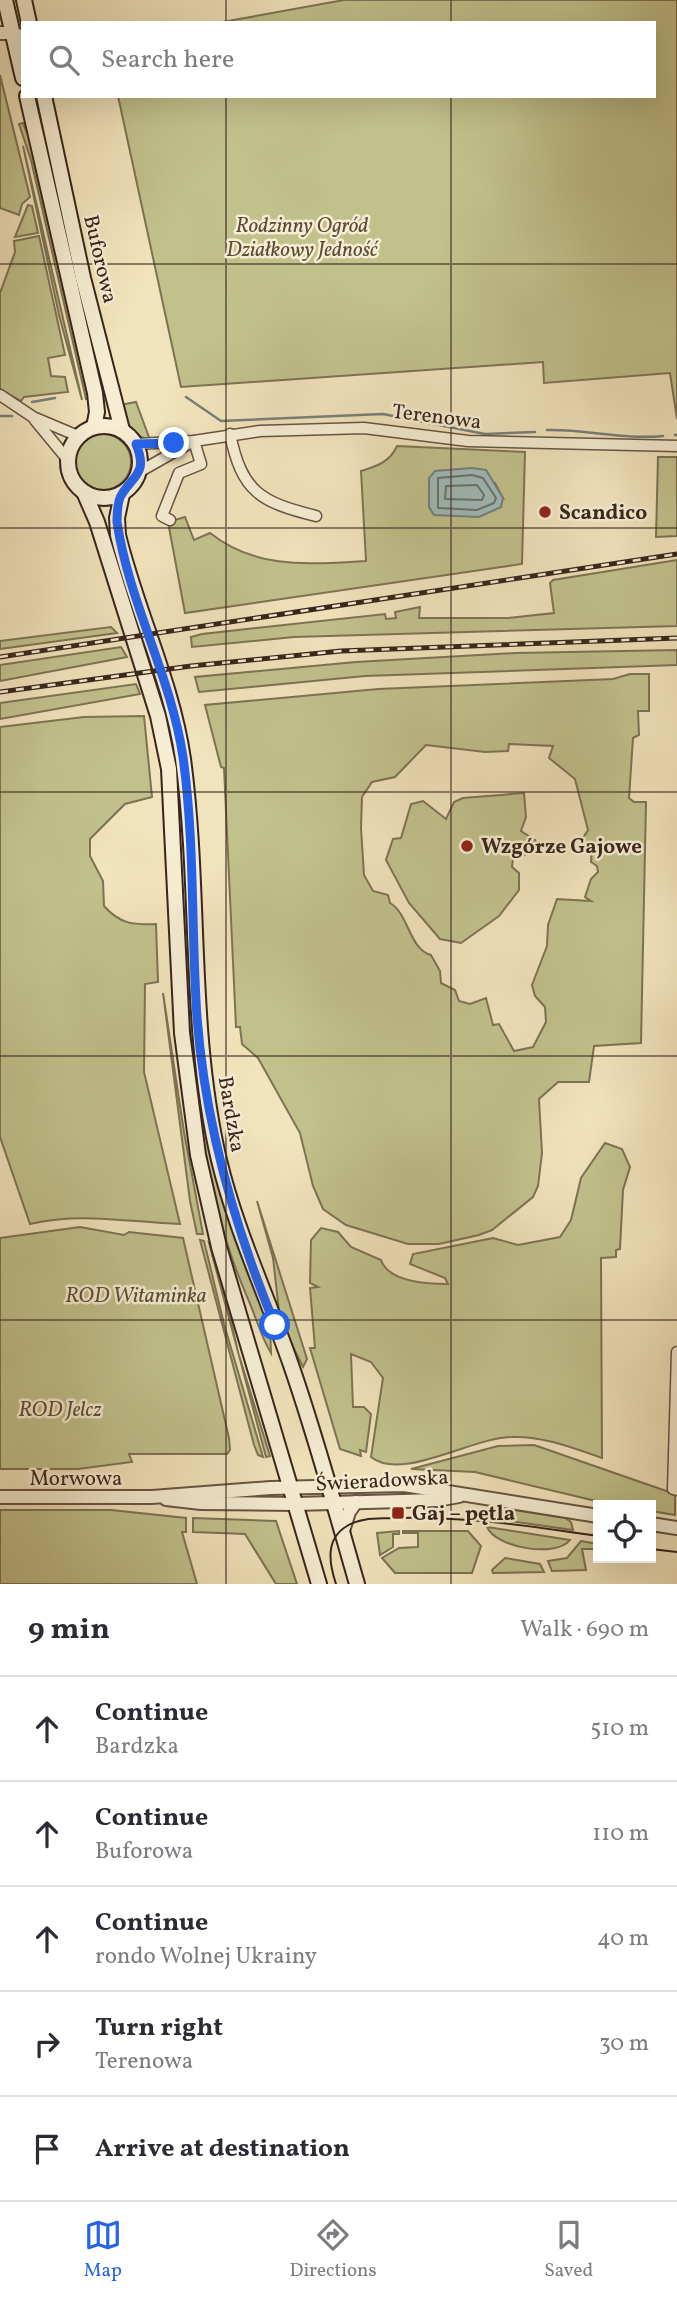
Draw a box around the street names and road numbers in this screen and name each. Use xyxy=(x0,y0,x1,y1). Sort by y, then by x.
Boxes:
street label: Buforowa xyxy=(75,212,124,306)
street label: Terenowa xyxy=(391,398,483,437)
street label: Bardzka xyxy=(210,1074,251,1155)
street label: Świeradowska xyxy=(315,1464,449,1499)
street label: Morwowa xyxy=(30,1465,122,1494)

